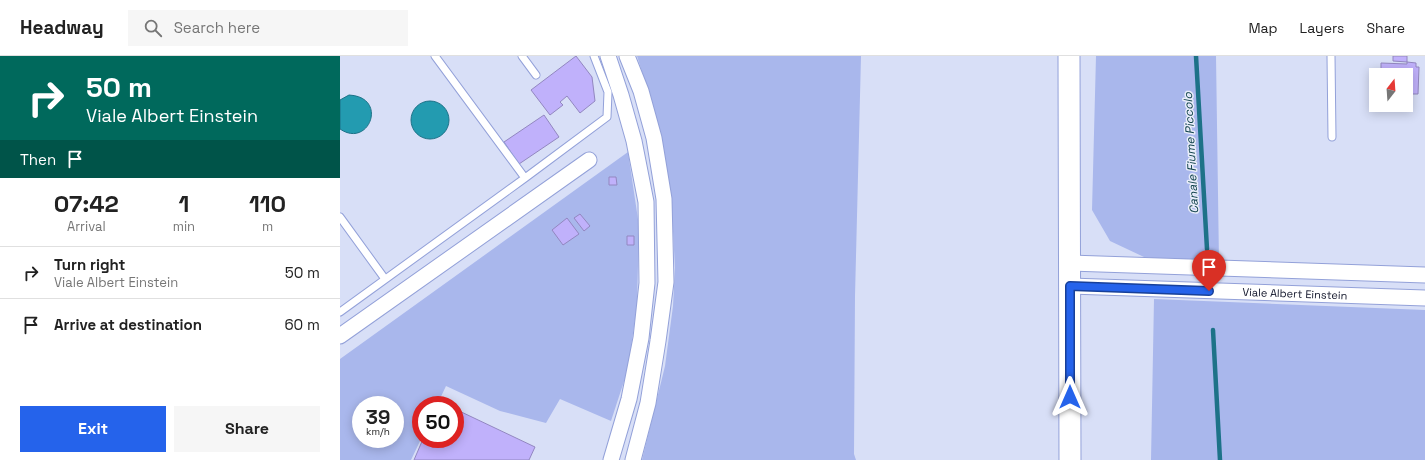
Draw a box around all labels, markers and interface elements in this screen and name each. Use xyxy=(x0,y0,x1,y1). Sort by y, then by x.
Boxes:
search box xyxy=(128,10,408,46)
text: Headway xyxy=(20,15,104,40)
icon: search xyxy=(142,17,164,39)
text: Search here xyxy=(174,18,260,37)
text: Map xyxy=(1248,19,1278,37)
text: Layers xyxy=(1300,19,1344,37)
text: Share xyxy=(1366,19,1405,37)
north arrow xyxy=(1369,68,1413,112)
map controls xyxy=(1369,68,1413,112)
text: 50 m xyxy=(86,69,152,105)
icon: right xyxy=(20,72,72,124)
water label: Canale Fiume Piccolo xyxy=(1180,91,1202,214)
text: Viale Albert Einstein xyxy=(86,104,258,127)
icon: arrive xyxy=(64,148,86,170)
text: Then xyxy=(20,150,56,169)
text: 07:42 xyxy=(54,188,119,219)
text: 1 xyxy=(178,188,189,219)
text: 110 xyxy=(249,188,286,219)
text: Arrival xyxy=(67,218,106,235)
text: min xyxy=(173,218,195,235)
text: m xyxy=(262,218,273,235)
pin xyxy=(1192,250,1226,291)
text: Turn right xyxy=(54,255,125,274)
icon: arrive xyxy=(1198,256,1220,278)
icon: right xyxy=(20,262,42,284)
text: 50 m xyxy=(285,263,320,282)
text: Viale Albert Einstein xyxy=(54,274,178,291)
street label: Viale Albert Einstein xyxy=(1242,285,1348,302)
icon: arrive xyxy=(20,314,42,336)
text: Arrive at destination xyxy=(54,315,202,334)
text: 60 m xyxy=(284,315,320,334)
position arrow xyxy=(1049,376,1091,418)
speed limit sign: 50 xyxy=(412,396,464,448)
text: 39 xyxy=(366,404,390,430)
button: Exit xyxy=(20,406,166,452)
button: Share xyxy=(174,406,320,452)
text: km/h xyxy=(366,425,390,438)

